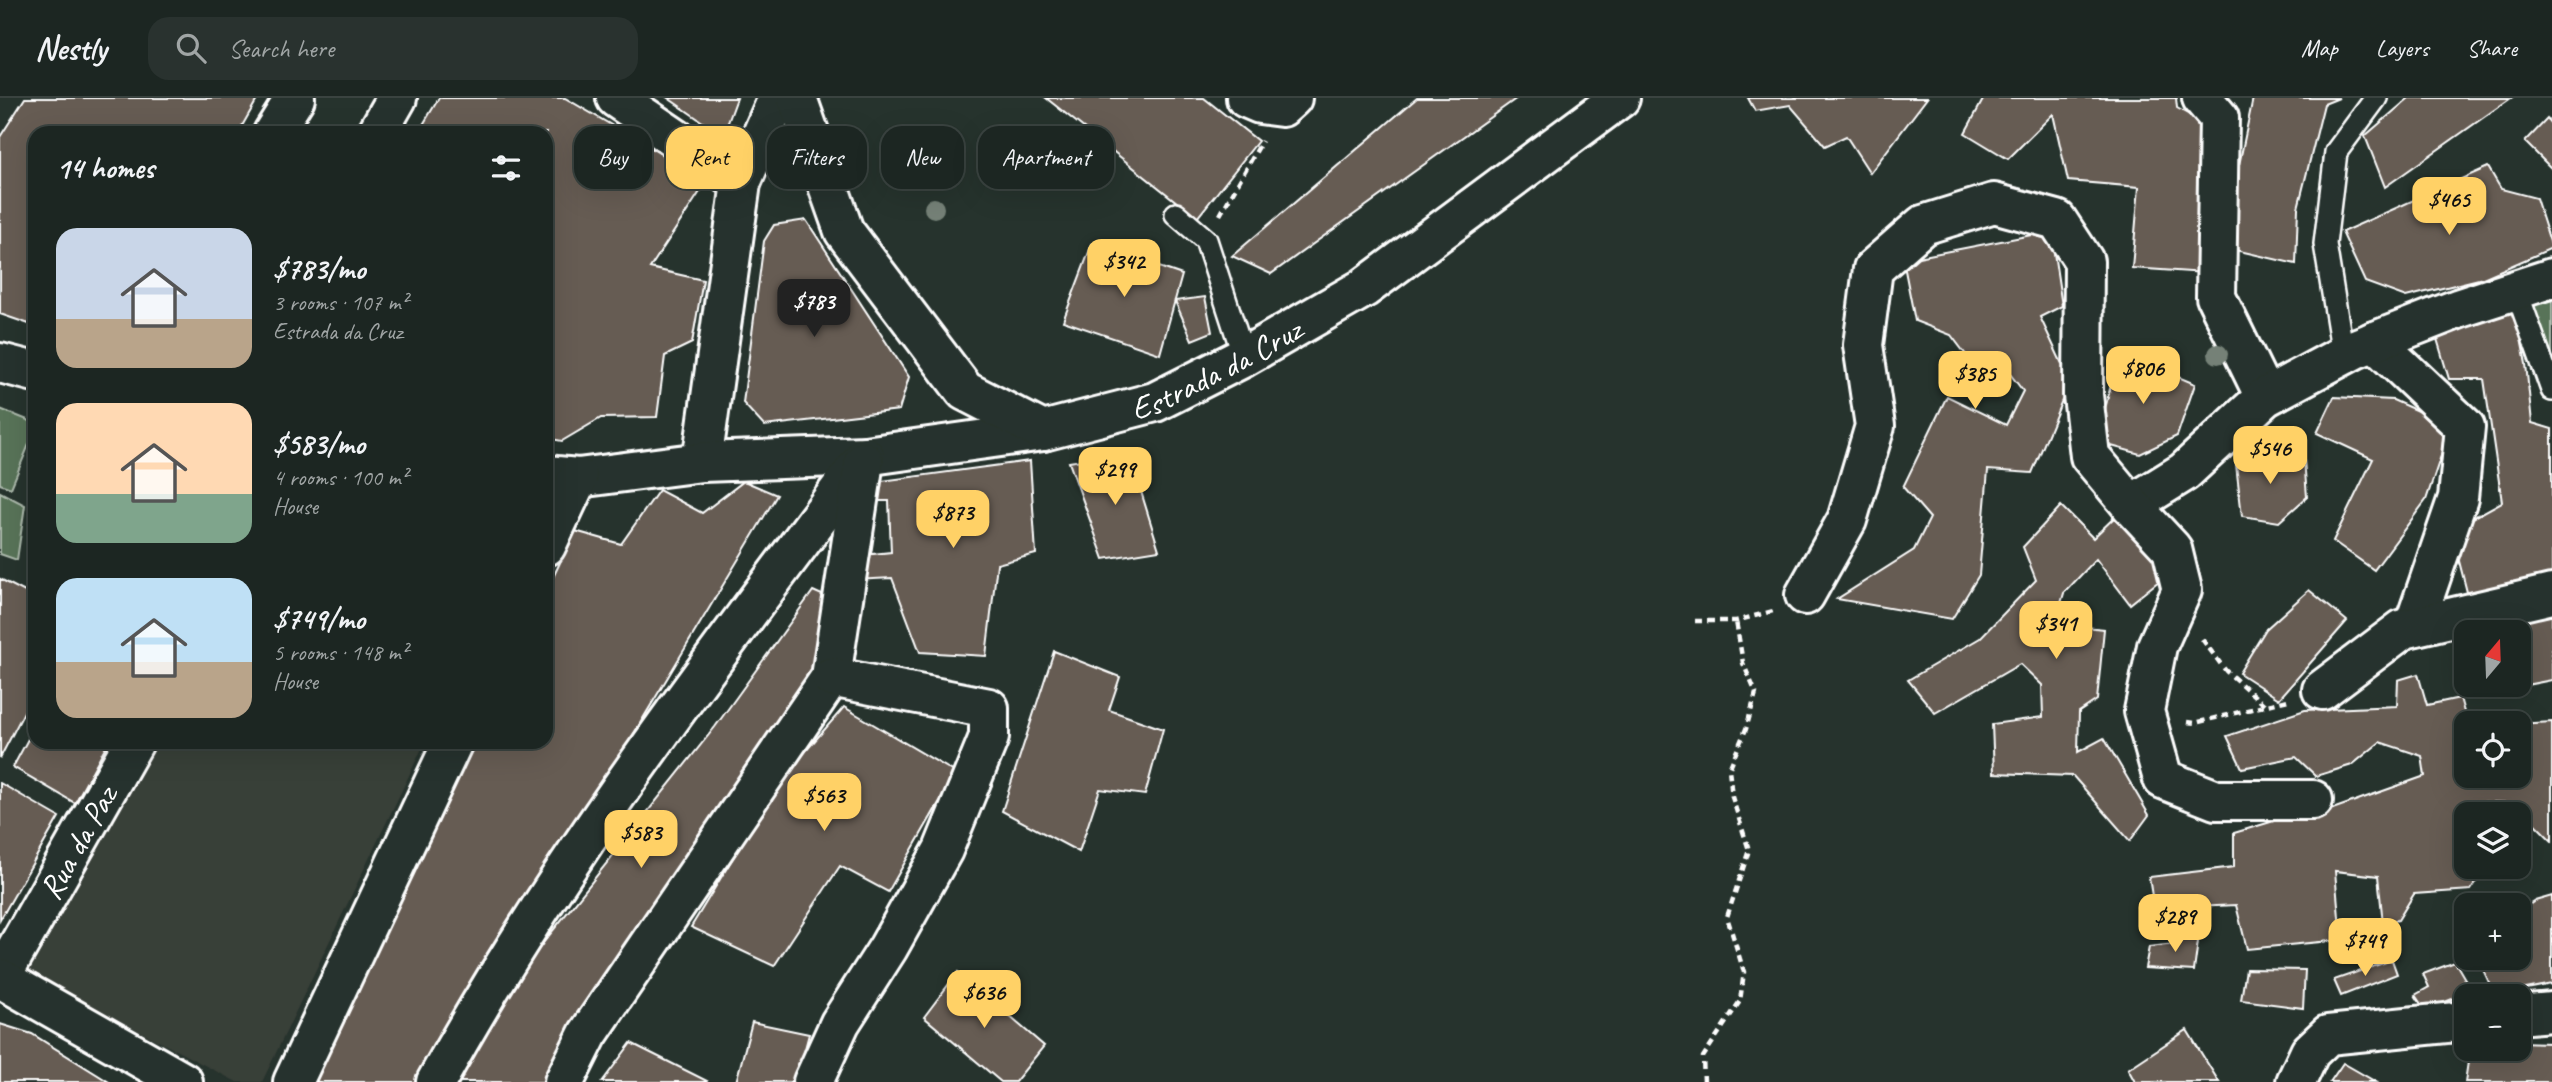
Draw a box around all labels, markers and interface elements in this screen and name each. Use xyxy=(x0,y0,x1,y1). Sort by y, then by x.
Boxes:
search box xyxy=(148,17,638,80)
text: Nestly xyxy=(35,27,106,69)
icon: search xyxy=(172,29,210,67)
text: Search here xyxy=(228,32,334,65)
text: Map xyxy=(2301,33,2338,63)
text: Layers xyxy=(2376,33,2429,63)
text: Share xyxy=(2467,33,2517,63)
chip: Buy xyxy=(574,126,652,189)
chip: Rent xyxy=(666,126,753,189)
chip: Filters xyxy=(767,126,867,189)
chip: New xyxy=(881,126,964,189)
chip: Apartment xyxy=(978,126,1114,189)
text: 14 homes xyxy=(56,149,154,187)
icon: filters xyxy=(487,149,525,187)
pin: $465 xyxy=(2408,178,2490,237)
text: $465 xyxy=(2428,185,2470,214)
pin: $342 xyxy=(1083,240,1165,299)
text: $342 xyxy=(1103,247,1145,276)
text: $783/mo xyxy=(273,250,365,288)
icon: home xyxy=(112,256,196,340)
pin: $783 xyxy=(773,280,855,339)
text: $783 xyxy=(793,287,835,316)
text: 3 rooms · 107 m² xyxy=(273,288,408,317)
street label: Estrada da Cruz xyxy=(1127,307,1312,429)
text: Estrada da Cruz xyxy=(273,317,402,346)
pin: $806 xyxy=(2102,346,2184,406)
pin: $385 xyxy=(1934,352,2016,411)
text: $806 xyxy=(2122,354,2164,383)
text: $385 xyxy=(1954,359,1996,388)
text: $583/mo xyxy=(273,425,365,463)
pin: $546 xyxy=(2229,426,2311,486)
icon: home xyxy=(112,431,196,515)
text: $546 xyxy=(2249,434,2291,463)
pin: $299 xyxy=(1074,448,1156,507)
text: $299 xyxy=(1095,455,1135,484)
text: 4 rooms · 100 m² xyxy=(273,463,408,492)
pin: $873 xyxy=(912,490,994,550)
text: House xyxy=(273,492,318,521)
text: $873 xyxy=(932,498,974,527)
text: $749/mo xyxy=(273,600,365,638)
pin: $341 xyxy=(2015,602,2097,661)
icon: home xyxy=(112,606,196,690)
text: $341 xyxy=(2035,609,2077,638)
north arrow xyxy=(2454,620,2530,696)
map controls xyxy=(2454,620,2531,1061)
text: 5 rooms · 148 m² xyxy=(273,638,408,667)
text: House xyxy=(273,667,318,696)
button: locate xyxy=(2454,711,2531,788)
pin: $563 xyxy=(783,774,865,833)
street label: Rua da Paz xyxy=(29,777,128,907)
text: $563 xyxy=(803,781,845,810)
button: layers xyxy=(2454,802,2531,879)
pin: $583 xyxy=(600,810,682,870)
text: $583 xyxy=(620,818,662,847)
button: + xyxy=(2454,893,2531,970)
pin: $289 xyxy=(2134,894,2216,954)
text: $289 xyxy=(2154,902,2196,931)
pin: $749 xyxy=(2324,918,2406,978)
text: $749 xyxy=(2344,926,2386,955)
pin: $636 xyxy=(943,970,1025,1030)
text: $636 xyxy=(963,978,1005,1007)
button: − xyxy=(2454,984,2531,1061)

